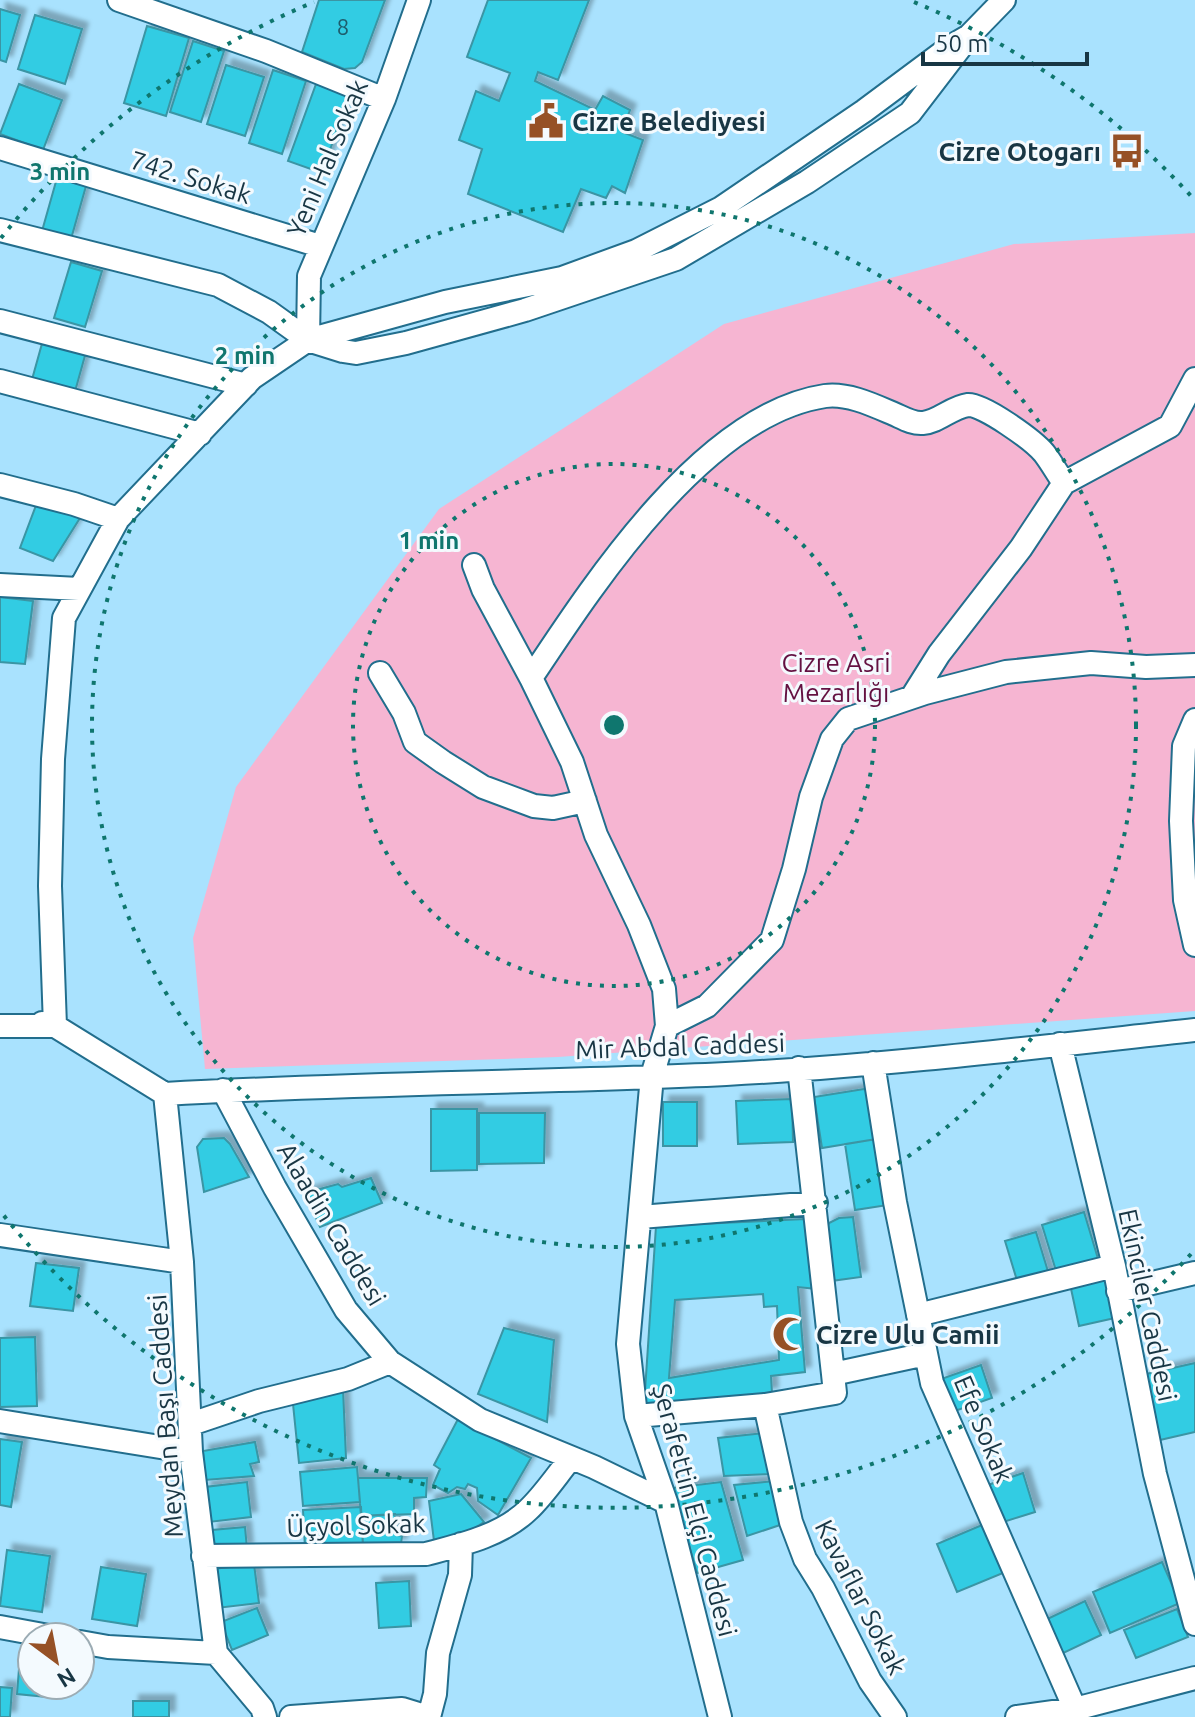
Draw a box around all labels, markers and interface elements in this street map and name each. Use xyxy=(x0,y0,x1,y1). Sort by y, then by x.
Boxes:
house number: 8 xyxy=(337,14,349,39)
scale bar xyxy=(923,16,1087,66)
text: 50 m xyxy=(935,30,988,57)
street label: Yeni Hal Sokak xyxy=(281,75,373,241)
public building icon: Cizre Belediyesi xyxy=(527,102,565,140)
place label: Cizre Belediyesi xyxy=(572,107,766,136)
bus stop icon: Cizre Otogarı xyxy=(1108,132,1146,170)
place label: Cizre Otogarı xyxy=(939,137,1101,166)
street label: 742. Sokak xyxy=(127,145,255,209)
text: 3 min xyxy=(30,158,90,185)
text: 2 min xyxy=(215,342,275,369)
text: 1 min xyxy=(399,527,459,554)
park label: Cizre Asri Mezarlığı xyxy=(781,648,891,707)
centre of rings xyxy=(600,711,628,739)
street label: Mir Abdal Caddesi xyxy=(575,1028,785,1064)
street label: Alaadin Caddesi xyxy=(272,1137,392,1311)
street label: Ekinciler Caddesi xyxy=(1113,1206,1183,1404)
street label: Meydan Başı Caddesi xyxy=(142,1293,188,1539)
mosque icon: Cizre Ulu Camii xyxy=(771,1315,809,1353)
place label: Cizre Ulu Camii xyxy=(816,1320,999,1349)
street label: Efe Sokak xyxy=(949,1371,1019,1487)
street label: Şerafettin Elçi Caddesi xyxy=(647,1380,743,1640)
street label: Üçyol Sokak xyxy=(286,1508,426,1542)
street label: Kavaflar Sokak xyxy=(810,1515,912,1679)
north arrow xyxy=(16,1621,96,1701)
text: N xyxy=(53,1663,80,1693)

